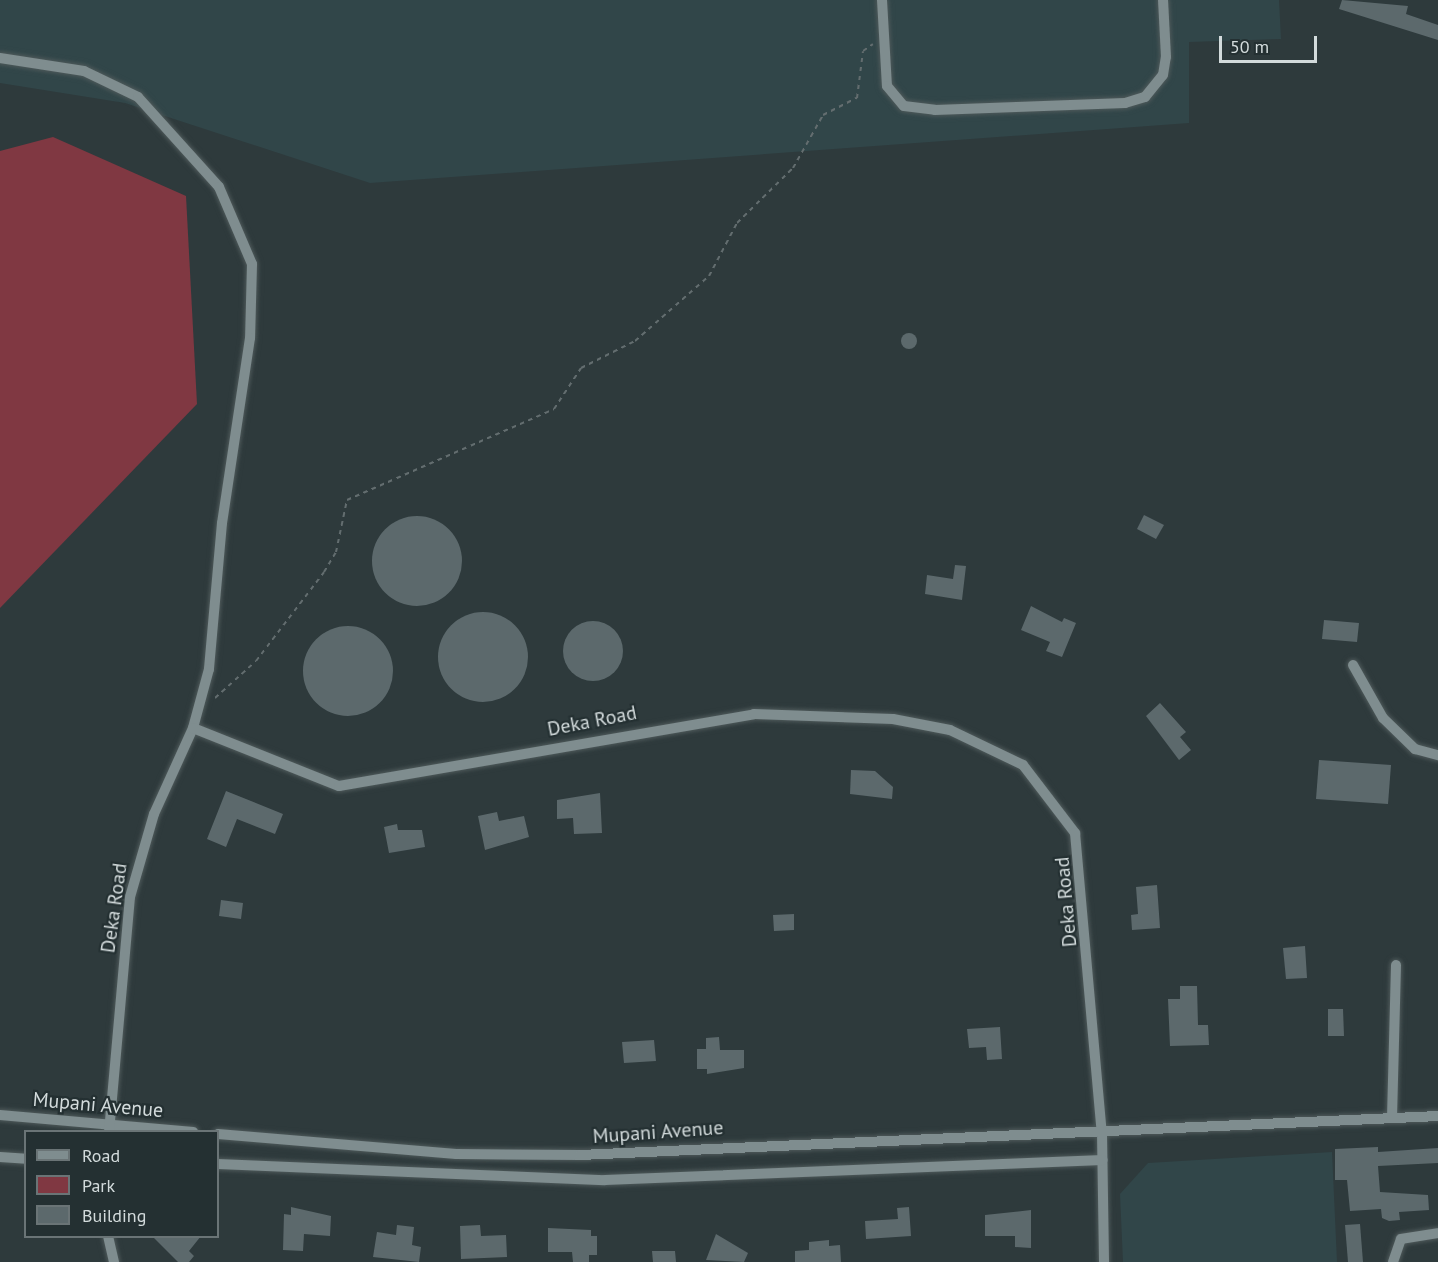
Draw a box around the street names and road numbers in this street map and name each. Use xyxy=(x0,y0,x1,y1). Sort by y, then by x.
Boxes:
street label: Deka Road xyxy=(545,701,639,741)
street label: Deka Road xyxy=(1050,856,1082,948)
street label: Deka Road xyxy=(96,862,132,954)
street label: Mupani Avenue xyxy=(31,1087,165,1123)
street label: Mupani Avenue xyxy=(592,1115,724,1149)

